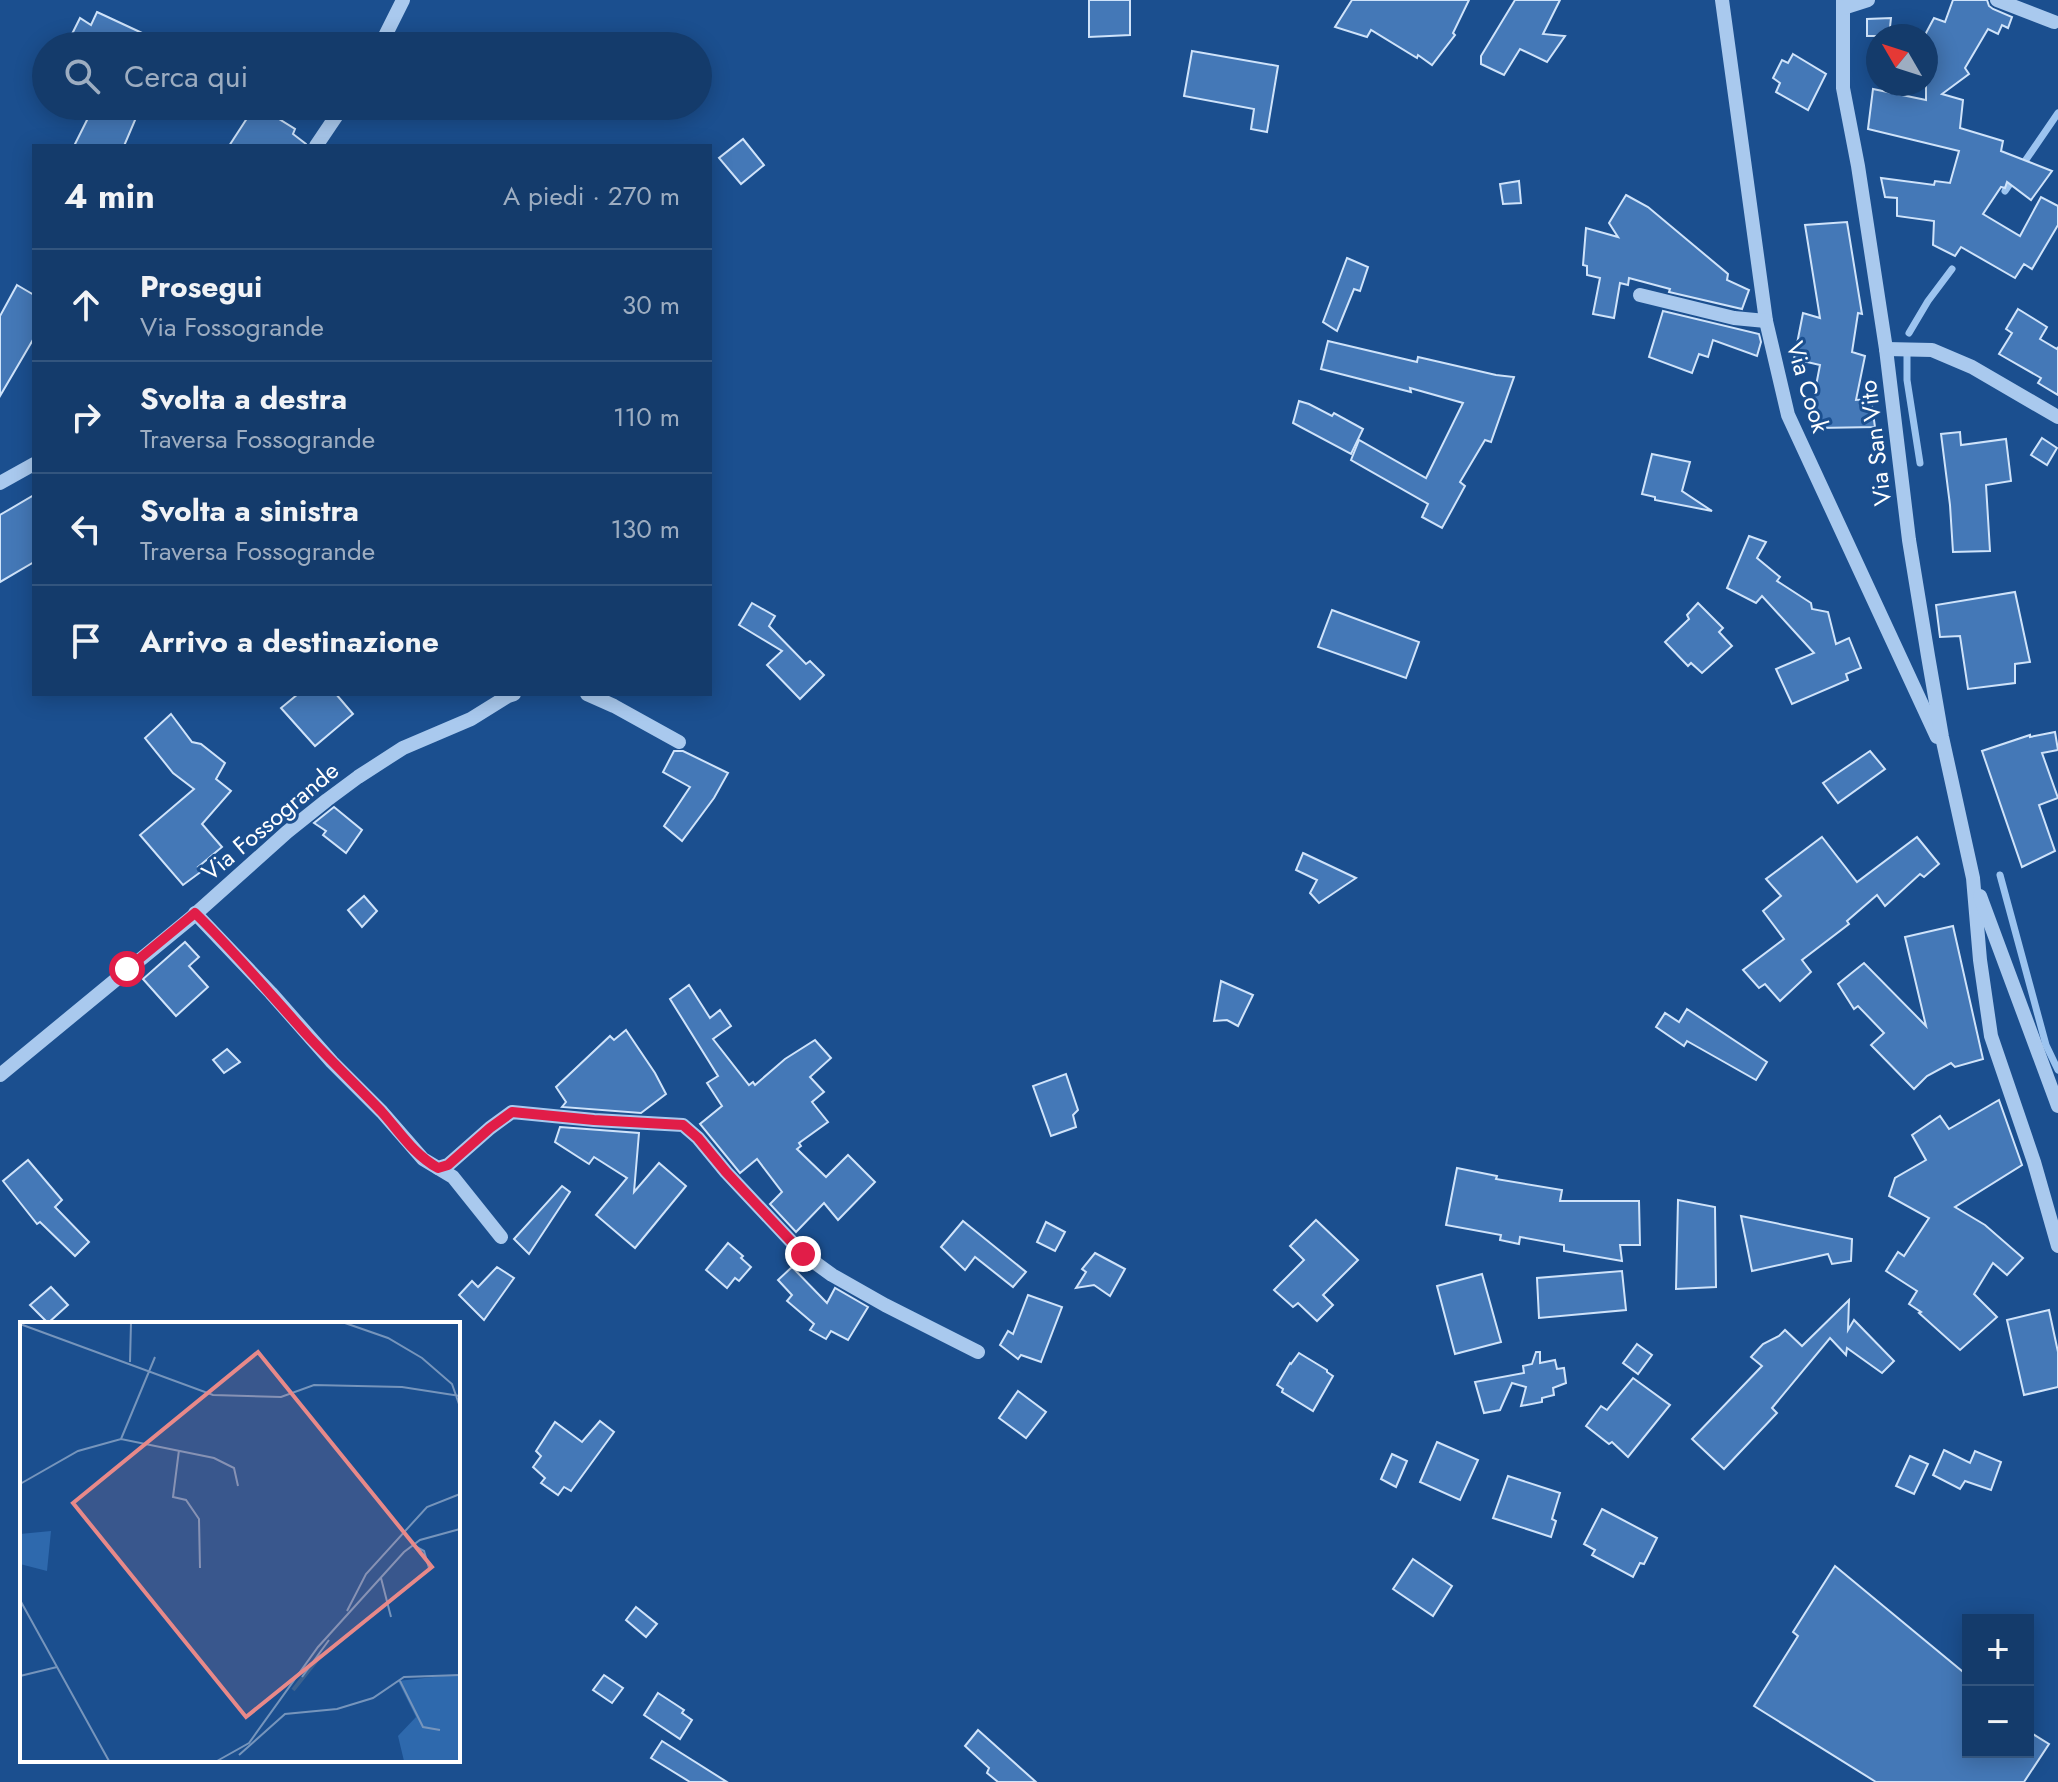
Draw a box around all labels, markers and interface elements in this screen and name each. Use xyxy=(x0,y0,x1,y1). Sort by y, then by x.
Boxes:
north arrow xyxy=(1866,24,1938,96)
search box xyxy=(32,32,712,120)
icon: search xyxy=(60,54,104,98)
text: Cerca qui xyxy=(124,55,248,98)
text: 4 min xyxy=(64,172,155,221)
text: A piedi · 270 m xyxy=(503,177,680,215)
text: Prosegui xyxy=(140,265,262,308)
icon: ahead xyxy=(64,283,108,327)
text: 30 m xyxy=(622,286,680,324)
text: Via Fossogrande xyxy=(140,308,324,346)
street label: Via Cook xyxy=(1778,337,1839,437)
text: Svolta a destra xyxy=(140,377,347,420)
street label: Via San Vito xyxy=(1850,378,1900,508)
icon: right xyxy=(64,395,108,439)
text: 110 m xyxy=(613,398,680,436)
text: Traversa Fossogrande xyxy=(140,420,375,458)
text: Svolta a sinistra xyxy=(140,489,359,532)
icon: left xyxy=(64,507,108,551)
text: 130 m xyxy=(610,510,680,548)
text: Traversa Fossogrande xyxy=(140,532,375,570)
icon: arrive xyxy=(64,619,108,663)
text: Arrivo a destinazione xyxy=(140,620,439,663)
street label: Via Fossogrande xyxy=(194,753,346,889)
route start xyxy=(109,951,145,987)
route end xyxy=(785,1236,821,1272)
inset map xyxy=(20,1322,460,1762)
map controls xyxy=(1962,1614,2034,1758)
button: + xyxy=(1962,1614,2034,1686)
button: − xyxy=(1962,1686,2034,1758)

